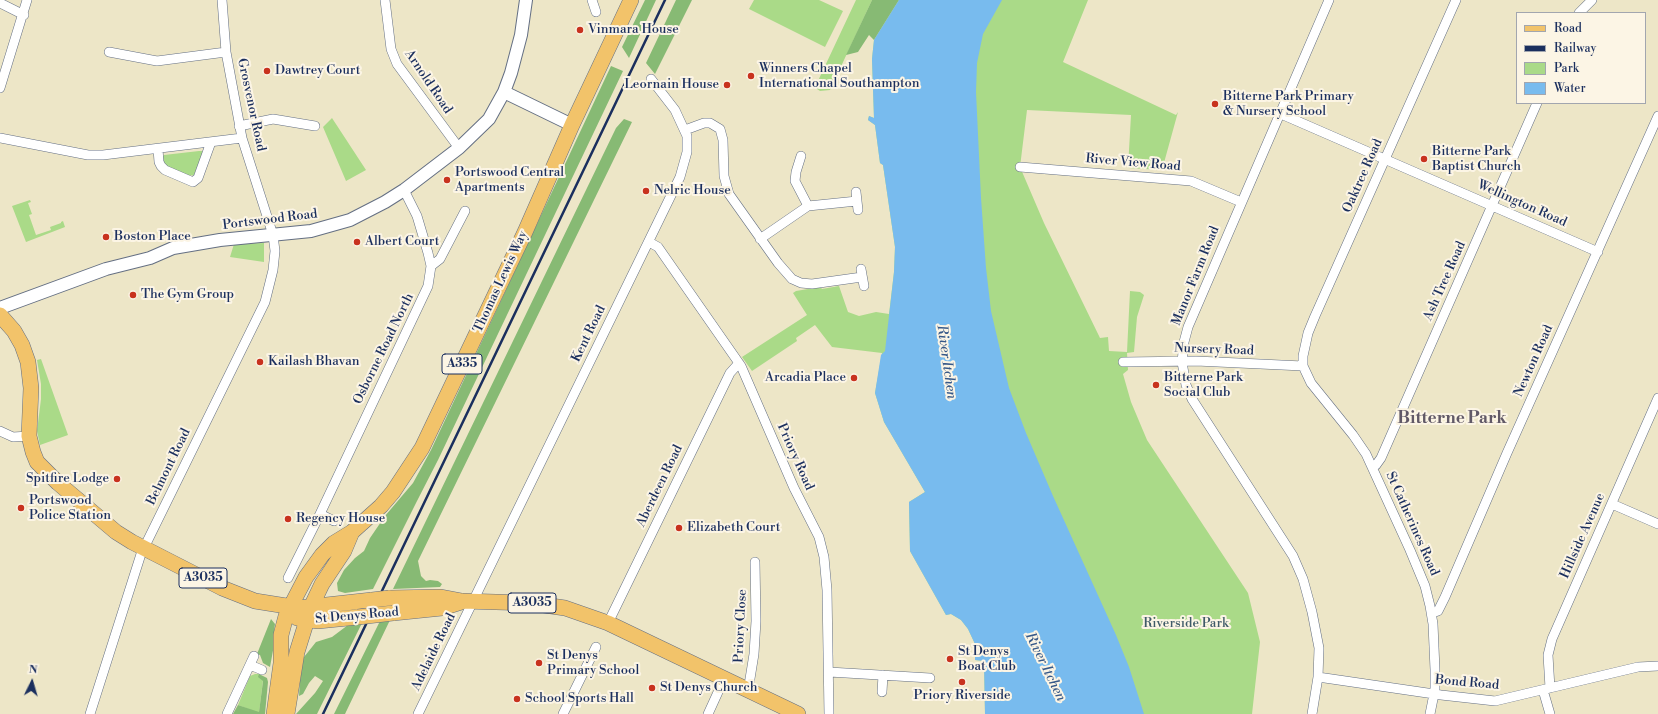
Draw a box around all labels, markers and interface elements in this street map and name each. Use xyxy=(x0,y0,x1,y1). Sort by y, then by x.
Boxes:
legend xyxy=(1516,12,1646,104)
text: Road xyxy=(1554,21,1582,36)
place label: Vinmara House xyxy=(588,22,679,38)
marker: Vinmara House xyxy=(575,25,585,35)
text: Railway xyxy=(1554,41,1596,56)
street label: Arnold Road xyxy=(401,47,455,117)
street label: Grosvenor Road xyxy=(234,57,268,153)
place label: Winners Chapel International Southampton xyxy=(759,61,920,92)
text: Park xyxy=(1554,61,1579,76)
place label: Dawtrey Court xyxy=(275,63,360,79)
marker: Dawtrey Court xyxy=(262,66,272,76)
marker: Winners Chapel International Southampton xyxy=(746,71,756,81)
place label: Leornain House xyxy=(624,77,719,93)
marker: Leornain House xyxy=(722,80,732,90)
text: Water xyxy=(1554,81,1586,96)
place label: Bitterne Park Primary & Nursery School xyxy=(1223,89,1354,120)
marker: Bitterne Park Primary & Nursery School xyxy=(1210,99,1220,109)
street label: Oaktree Road xyxy=(1340,136,1386,216)
place label: Bitterne Park Baptist Church xyxy=(1432,144,1521,175)
street label: River View Road xyxy=(1085,151,1181,175)
marker: Bitterne Park Baptist Church xyxy=(1419,154,1429,164)
place label: Portswood Central Apartments xyxy=(455,165,564,196)
marker: Portswood Central Apartments xyxy=(442,175,452,185)
street label: Wellington Road xyxy=(1475,177,1569,231)
place label: Nelric House xyxy=(654,183,731,199)
marker: Nelric House xyxy=(641,186,651,196)
street label: Portswood Road xyxy=(222,206,318,234)
street label: Manor Farm Road xyxy=(1169,224,1223,328)
street label: Thomas Lewis Way xyxy=(471,228,531,336)
place label: Boston Place xyxy=(114,229,191,245)
marker: Boston Place xyxy=(101,232,111,242)
place label: Albert Court xyxy=(365,234,439,250)
marker: Albert Court xyxy=(352,237,362,247)
street label: Ash Tree Road xyxy=(1421,239,1469,323)
place label: The Gym Group xyxy=(141,287,234,303)
marker: The Gym Group xyxy=(128,290,138,300)
street label: Osborne Road North xyxy=(350,291,418,407)
street label: Kent Road xyxy=(569,303,609,365)
street label: Newton Road xyxy=(1511,323,1557,399)
water label: River Itchen xyxy=(932,324,960,400)
street label: Nursery Road xyxy=(1174,341,1254,359)
place label: Kailash Bhavan xyxy=(268,354,360,370)
road number: A335 xyxy=(442,354,482,374)
marker: Kailash Bhavan xyxy=(255,357,265,367)
place label: Arcadia Place xyxy=(765,370,846,386)
place label: Bitterne Park Social Club xyxy=(1164,370,1243,401)
marker: Arcadia Place xyxy=(849,373,859,383)
marker: Bitterne Park Social Club xyxy=(1151,380,1161,390)
district label: Bitterne Park xyxy=(1397,409,1507,429)
street label: Priory Road xyxy=(773,421,817,493)
street label: Belmont Road xyxy=(144,426,194,508)
street label: Aberdeen Road xyxy=(633,442,687,530)
street label: St Catherines Road xyxy=(1382,470,1442,578)
place label: Spitfire Lodge xyxy=(26,471,109,487)
marker: Spitfire Lodge xyxy=(112,474,122,484)
street label: Hillside Avenue xyxy=(1557,491,1609,581)
place label: Portswood Police Station xyxy=(29,493,111,524)
marker: Portswood Police Station xyxy=(16,503,26,513)
place label: Regency House xyxy=(296,511,385,527)
marker: Regency House xyxy=(283,514,293,524)
place label: Elizabeth Court xyxy=(687,520,780,536)
marker: Elizabeth Court xyxy=(674,523,684,533)
road number: A3035 xyxy=(179,568,227,588)
street label: Priory Close xyxy=(731,589,751,663)
road number: A3035 xyxy=(508,593,556,613)
street label: St Denys Road xyxy=(315,605,399,627)
street label: Adelaide Road xyxy=(409,611,459,693)
park label: Riverside Park xyxy=(1143,616,1229,632)
water label: River Itchen xyxy=(1021,630,1069,704)
place label: St Denys Boat Club xyxy=(958,644,1016,675)
place label: St Denys Primary School xyxy=(547,648,639,679)
marker: St Denys Boat Club xyxy=(945,654,955,664)
marker: St Denys Primary School xyxy=(534,658,544,668)
north arrow xyxy=(12,662,52,702)
text: N xyxy=(28,663,38,677)
street label: Bond Road xyxy=(1434,672,1500,694)
marker: Priory Riverside xyxy=(957,677,967,687)
place label: St Denys Church xyxy=(660,680,757,696)
marker: St Denys Church xyxy=(647,683,657,693)
place label: Priory Riverside xyxy=(913,688,1011,704)
place label: School Sports Hall xyxy=(525,691,634,707)
marker: School Sports Hall xyxy=(512,694,522,704)

